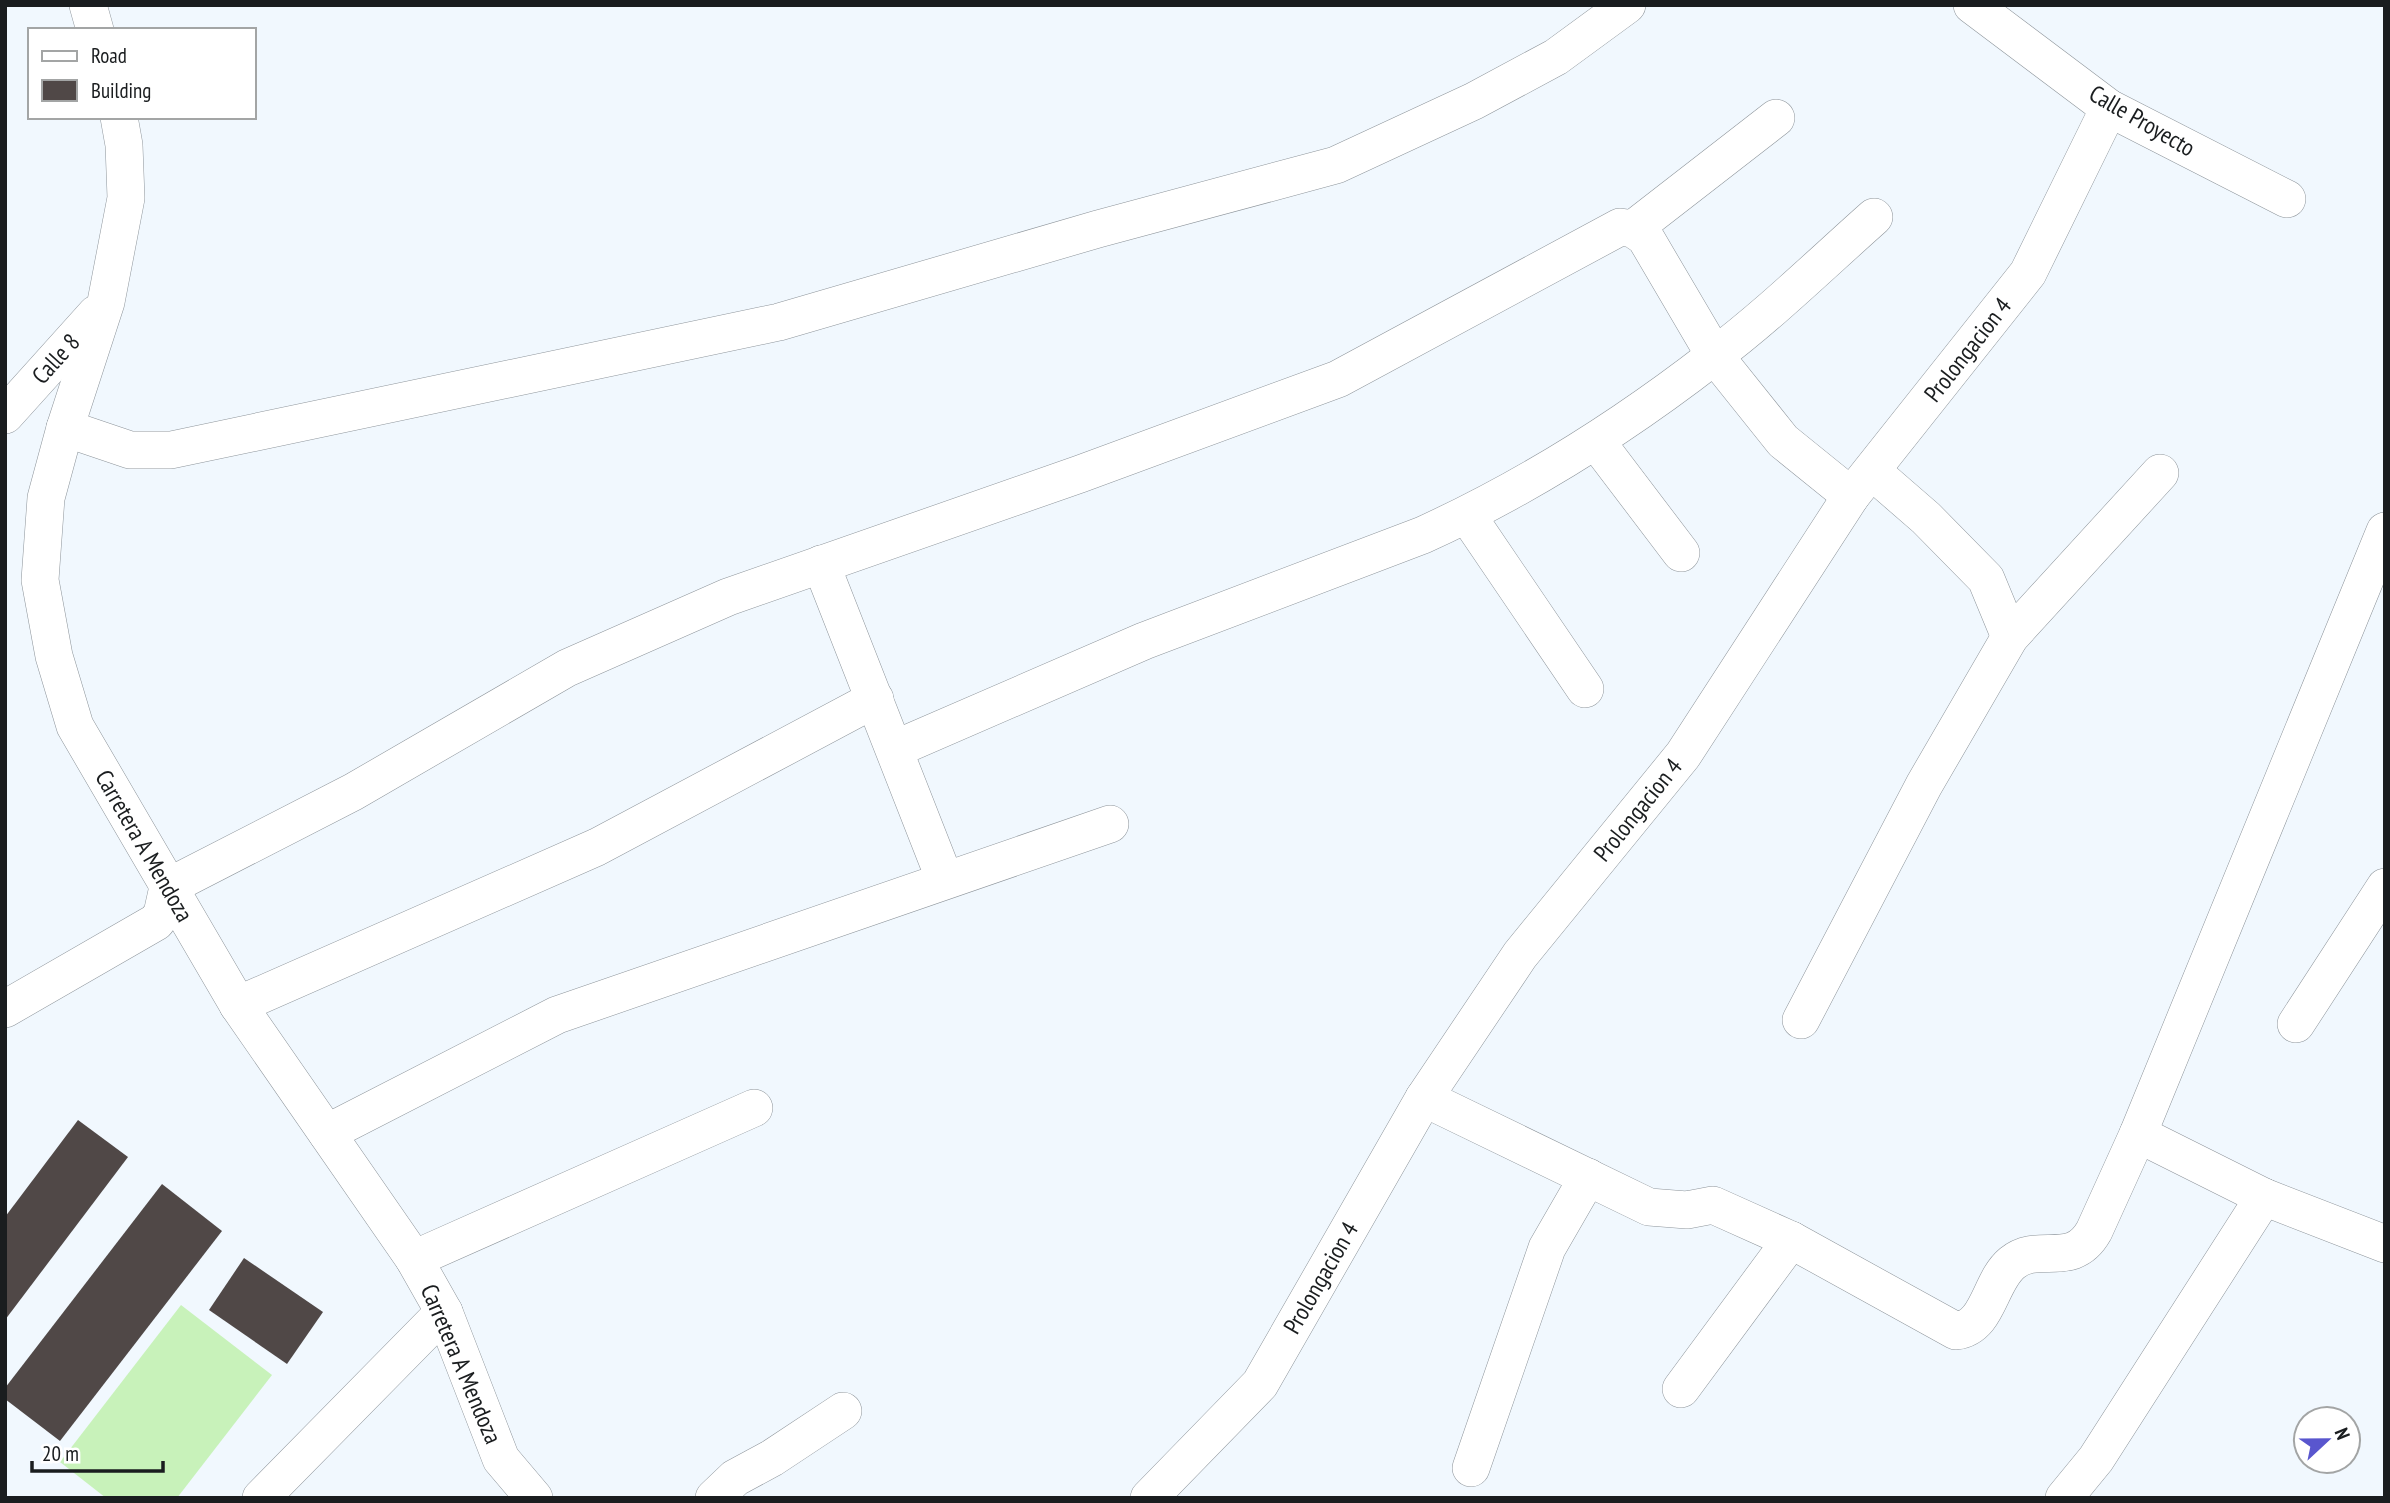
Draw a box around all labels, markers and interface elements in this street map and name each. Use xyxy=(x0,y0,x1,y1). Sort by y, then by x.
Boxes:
legend xyxy=(28,28,256,119)
text: Road xyxy=(91,42,127,69)
text: Building xyxy=(91,77,151,104)
street label: Calle Proyecto xyxy=(2084,78,2201,163)
street label: Prolongacion 4 xyxy=(1917,291,2018,408)
street label: Calle 8 xyxy=(25,327,86,390)
street label: Prolongacion 4 xyxy=(1587,752,1689,868)
street label: Carretera A Mendoza xyxy=(88,764,200,927)
street label: Prolongacion 4 xyxy=(1276,1216,1365,1339)
street label: Carretera A Mendoza xyxy=(414,1279,509,1448)
north arrow xyxy=(2292,1405,2362,1475)
text: N xyxy=(2330,1424,2356,1443)
scale bar xyxy=(32,1430,163,1474)
text: 20 m xyxy=(42,1440,79,1467)

